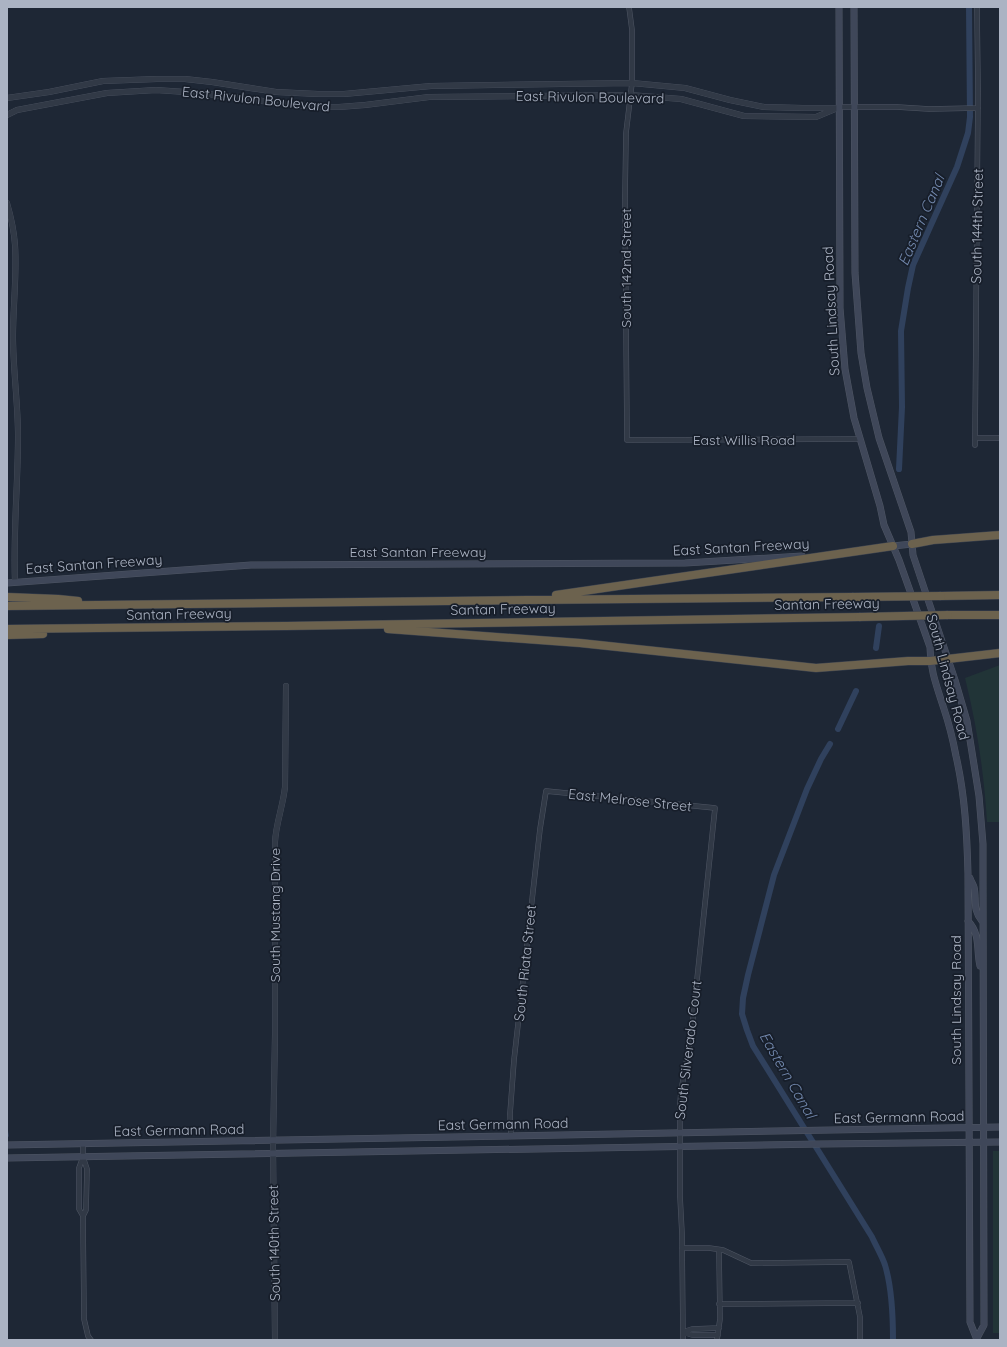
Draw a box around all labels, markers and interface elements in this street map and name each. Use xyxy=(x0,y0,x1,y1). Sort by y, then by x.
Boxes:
street label: East Rivulon Boulevard xyxy=(181,82,331,116)
street label: East Rivulon Boulevard xyxy=(516,87,664,107)
street label: South 144th Street xyxy=(967,168,987,284)
water label: Eastern Canal xyxy=(893,170,949,268)
street label: South 142nd Street xyxy=(617,208,635,328)
street label: South Lindsay Road xyxy=(819,246,843,376)
street label: East Willis Road xyxy=(693,431,795,449)
street label: East Santan Freeway xyxy=(672,534,810,560)
street label: East Santan Freeway xyxy=(350,543,486,561)
street label: East Santan Freeway xyxy=(25,550,163,578)
street label: Santan Freeway xyxy=(774,594,880,614)
street label: Santan Freeway xyxy=(450,599,556,619)
street label: Santan Freeway xyxy=(126,604,232,624)
street label: South Lindsay Road xyxy=(923,612,973,742)
street label: East Melrose Street xyxy=(567,785,693,815)
street label: South Mustang Drive xyxy=(266,848,284,982)
street label: South Riata Street xyxy=(510,904,540,1022)
street label: South Lindsay Road xyxy=(947,935,965,1065)
street label: South Silverado Court xyxy=(671,979,705,1121)
water label: Eastern Canal xyxy=(756,1028,821,1123)
street label: East Germann Road xyxy=(834,1107,964,1127)
street label: East Germann Road xyxy=(438,1114,568,1134)
street label: East Germann Road xyxy=(114,1120,244,1140)
street label: South 140th Street xyxy=(264,1184,284,1301)

